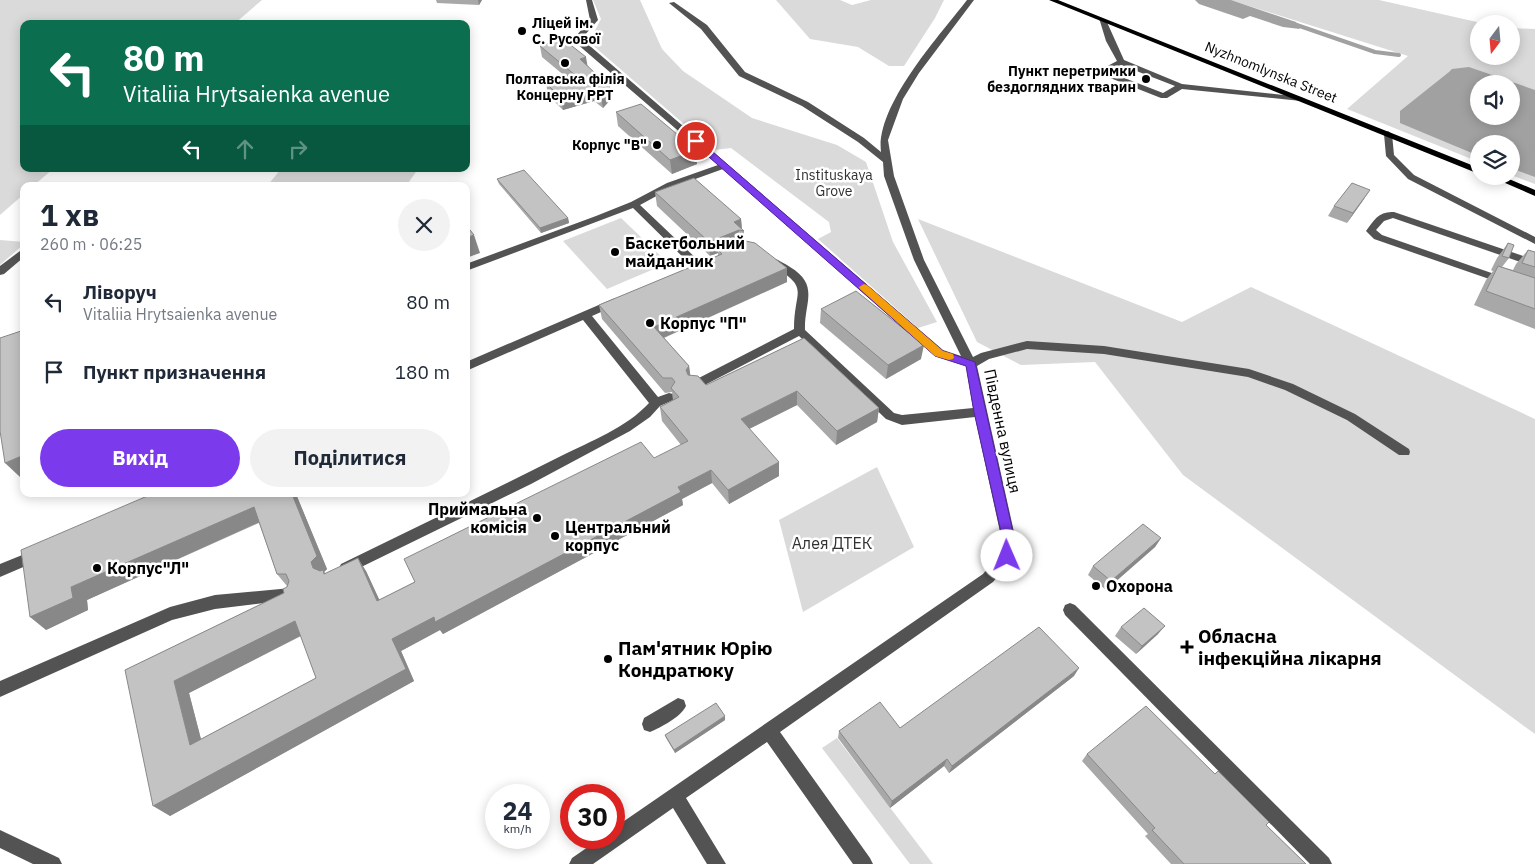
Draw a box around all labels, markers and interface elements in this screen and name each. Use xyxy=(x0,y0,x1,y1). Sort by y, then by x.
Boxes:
place label: Ліцей ім. С. Русової xyxy=(532,14,601,48)
north arrow xyxy=(1470,15,1520,65)
map controls xyxy=(1470,15,1520,185)
marker: Ліцей ім. С. Русової xyxy=(516,25,528,37)
text: 80 m xyxy=(123,35,205,81)
street label: Nyzhnomlynska Street xyxy=(1202,37,1340,107)
icon: left xyxy=(40,40,105,105)
marker: Полтавська філія Концерну РРТ xyxy=(559,57,571,69)
place label: Пункт перетримки бездоглядних тварин xyxy=(987,62,1136,96)
place label: Полтавська філія Концерну РРТ xyxy=(505,70,625,104)
marker: Пункт перетримки бездоглядних тварин xyxy=(1140,73,1152,85)
button: sound xyxy=(1470,75,1520,125)
text: Vitaliia Hrytsaienka avenue xyxy=(123,79,390,108)
pin xyxy=(675,120,717,162)
icon: arrive xyxy=(682,127,710,155)
icon: left xyxy=(178,135,206,163)
icon: ahead xyxy=(231,135,259,163)
icon: right xyxy=(284,135,312,163)
button: layers xyxy=(1470,135,1520,185)
place label: Корпус "В" xyxy=(572,136,647,154)
marker: Корпус "В" xyxy=(651,139,663,151)
park label: Іnstituskaya Grove xyxy=(795,166,873,200)
text: 1 хв xyxy=(40,195,99,234)
button: close xyxy=(398,199,450,251)
place label: Баскетбольний майданчик xyxy=(625,233,745,271)
text: 260 m · 06:25 xyxy=(40,234,142,254)
marker: Баскетбольний майданчик xyxy=(609,246,621,258)
text: Ліворуч xyxy=(83,280,157,304)
icon: left xyxy=(40,288,68,316)
text: 80 m xyxy=(406,290,450,314)
text: Vitaliia Hrytsaienka avenue xyxy=(83,304,277,324)
place label: Корпус "П" xyxy=(660,313,747,333)
marker: Корпус "П" xyxy=(644,317,656,329)
icon: arrive xyxy=(40,358,68,386)
text: Пункт призначення xyxy=(83,360,266,384)
text: 180 m xyxy=(395,360,450,384)
street label: Південна вулиця xyxy=(980,367,1026,495)
button: Вихід xyxy=(40,429,240,487)
button: Поділитися xyxy=(250,429,450,487)
place label: Приймальна комісія xyxy=(428,499,527,537)
marker: Приймальна комісія xyxy=(531,512,543,524)
place label: Центральний корпус xyxy=(565,517,671,555)
position arrow xyxy=(980,529,1032,581)
marker: Центральний корпус xyxy=(549,530,561,542)
park label: Алея ДТЕК xyxy=(792,533,872,553)
place label: Корпус"Л" xyxy=(107,558,189,578)
marker: Корпус"Л" xyxy=(91,562,103,574)
place label: Охорона xyxy=(1106,576,1173,596)
marker: Охорона xyxy=(1090,580,1102,592)
place label: Обласна інфекційна лікарня xyxy=(1198,624,1382,670)
place label: Пам'ятник Юрію Кондратюку xyxy=(618,636,772,682)
marker: Обласна інфекційна лікарня xyxy=(1180,640,1194,654)
marker: Пам'ятник Юрію Кондратюку xyxy=(602,653,614,665)
speed limit sign: 30 xyxy=(560,784,625,849)
text: 24 xyxy=(502,794,533,827)
text: km/h xyxy=(503,821,532,836)

